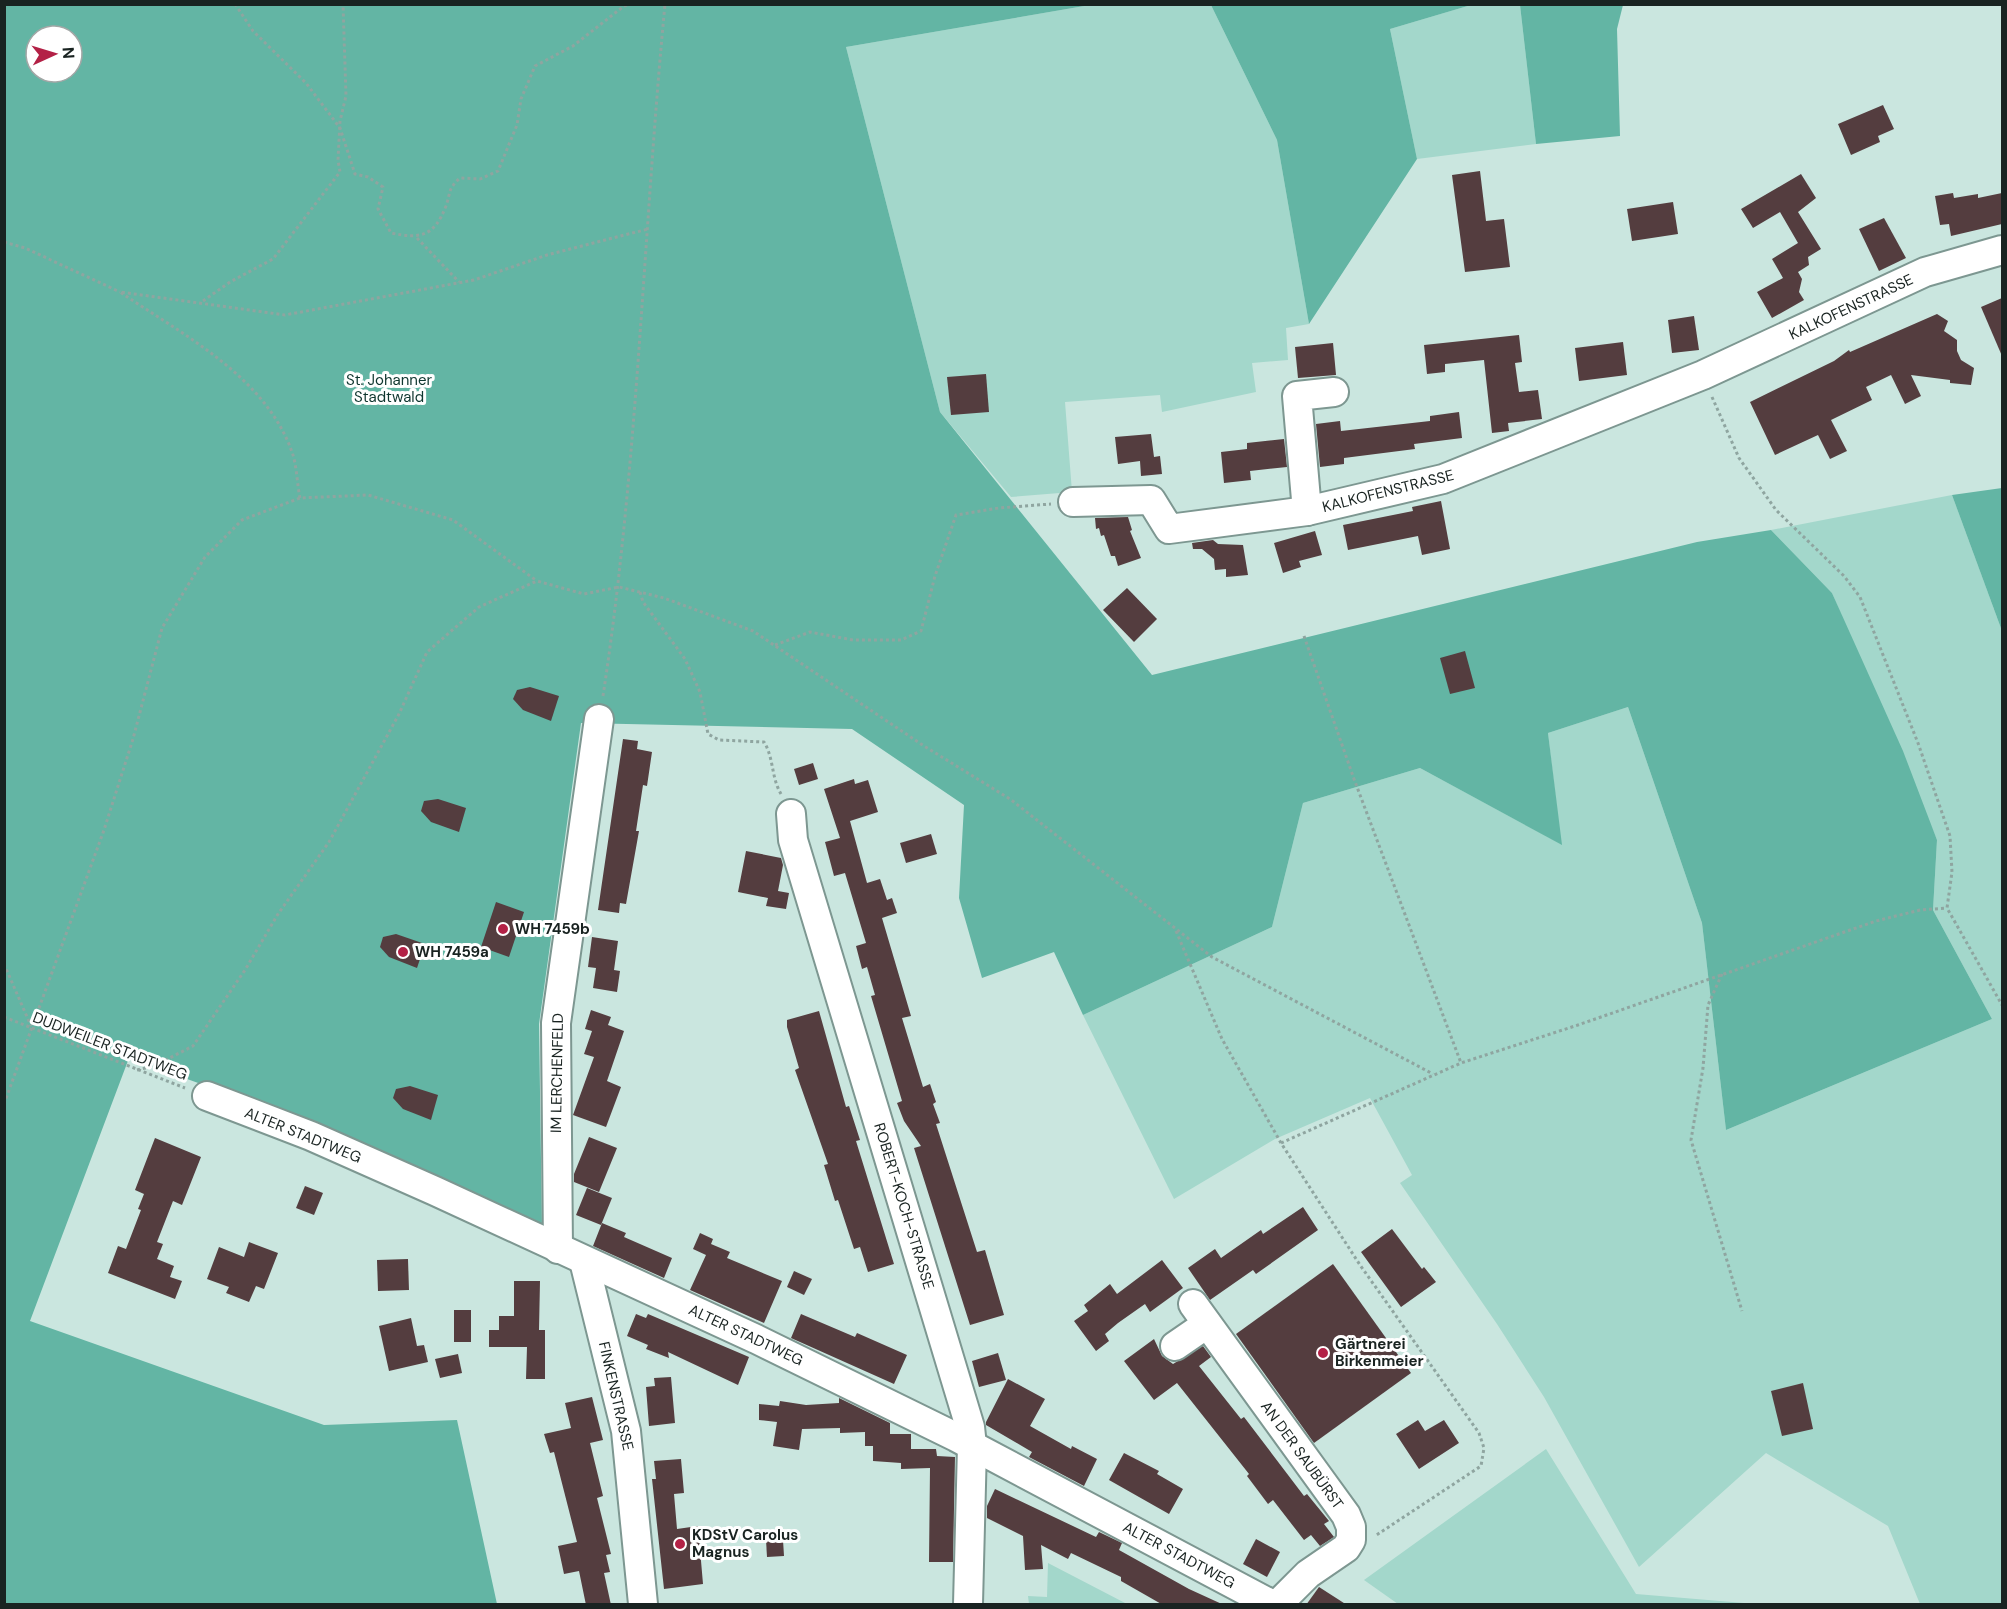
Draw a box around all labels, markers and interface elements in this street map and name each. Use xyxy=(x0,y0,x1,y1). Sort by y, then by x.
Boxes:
north arrow xyxy=(24,24,84,84)
text: N xyxy=(58,46,79,60)
street label: KALKOFENSTRASSE xyxy=(1786,269,1916,345)
park label: St. Johanner Stadtwald xyxy=(346,370,432,407)
street label: KALKOFENSTRASSE xyxy=(1320,465,1456,517)
place label: WH 7459b xyxy=(515,919,590,939)
marker: WH 7459b xyxy=(496,922,510,936)
place label: WH 7459a xyxy=(415,942,489,962)
marker: WH 7459a xyxy=(396,945,410,959)
street label: DUDWEILER STADTWEG xyxy=(30,1007,190,1085)
street label: IM LERCHENFELD xyxy=(546,1013,568,1133)
street label: ALTER STADTWEG xyxy=(242,1102,364,1168)
street label: ROBERT-KOCH-STRASSE xyxy=(869,1120,939,1292)
street label: ALTER STADTWEG xyxy=(685,1300,807,1370)
place label: Gärtnerei Birkenmeier xyxy=(1335,1334,1424,1371)
street label: FINKENSTRASSE xyxy=(594,1340,638,1452)
marker: Gärtnerei Birkenmeier xyxy=(1316,1346,1330,1360)
street label: AN DER SAUBÜRST xyxy=(1256,1397,1348,1513)
street label: ALTER STADTWEG xyxy=(1119,1517,1239,1593)
place label: KDStV Carolus Magnus xyxy=(692,1525,798,1562)
marker: KDStV Carolus Magnus xyxy=(673,1537,687,1551)

